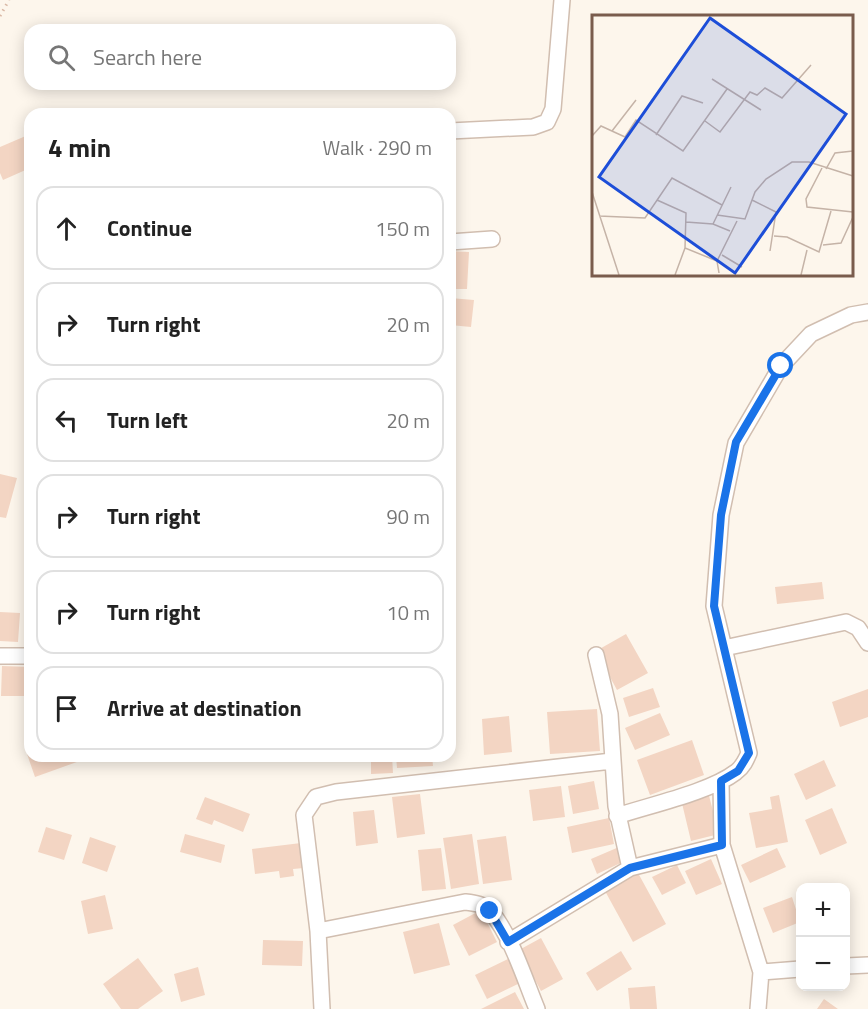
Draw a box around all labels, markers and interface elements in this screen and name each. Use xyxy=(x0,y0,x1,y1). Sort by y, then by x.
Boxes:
inset map xyxy=(592,15,853,276)
search box xyxy=(24,24,456,90)
text: Search here xyxy=(93,40,202,74)
icon: search xyxy=(45,41,78,74)
text: 4 min xyxy=(48,128,111,167)
text: Walk · 290 m xyxy=(323,132,432,163)
text: Continue xyxy=(107,211,192,245)
icon: ahead xyxy=(50,212,83,245)
text: 150 m xyxy=(375,213,430,244)
text: Turn right xyxy=(107,307,201,341)
icon: right xyxy=(50,308,83,341)
text: 20 m xyxy=(386,309,430,340)
route start xyxy=(767,352,793,378)
text: Turn left xyxy=(107,403,188,437)
icon: left xyxy=(50,404,83,437)
text: 20 m xyxy=(386,405,430,436)
text: Turn right xyxy=(107,499,201,533)
icon: right xyxy=(50,500,83,533)
text: 90 m xyxy=(386,501,430,532)
text: Turn right xyxy=(107,595,201,629)
icon: right xyxy=(50,596,83,629)
text: 10 m xyxy=(386,597,430,628)
text: Arrive at destination xyxy=(107,691,302,725)
icon: arrive xyxy=(50,692,83,725)
map controls xyxy=(796,883,850,991)
button: + xyxy=(796,883,850,937)
route end xyxy=(476,897,502,923)
button: − xyxy=(796,937,850,991)

